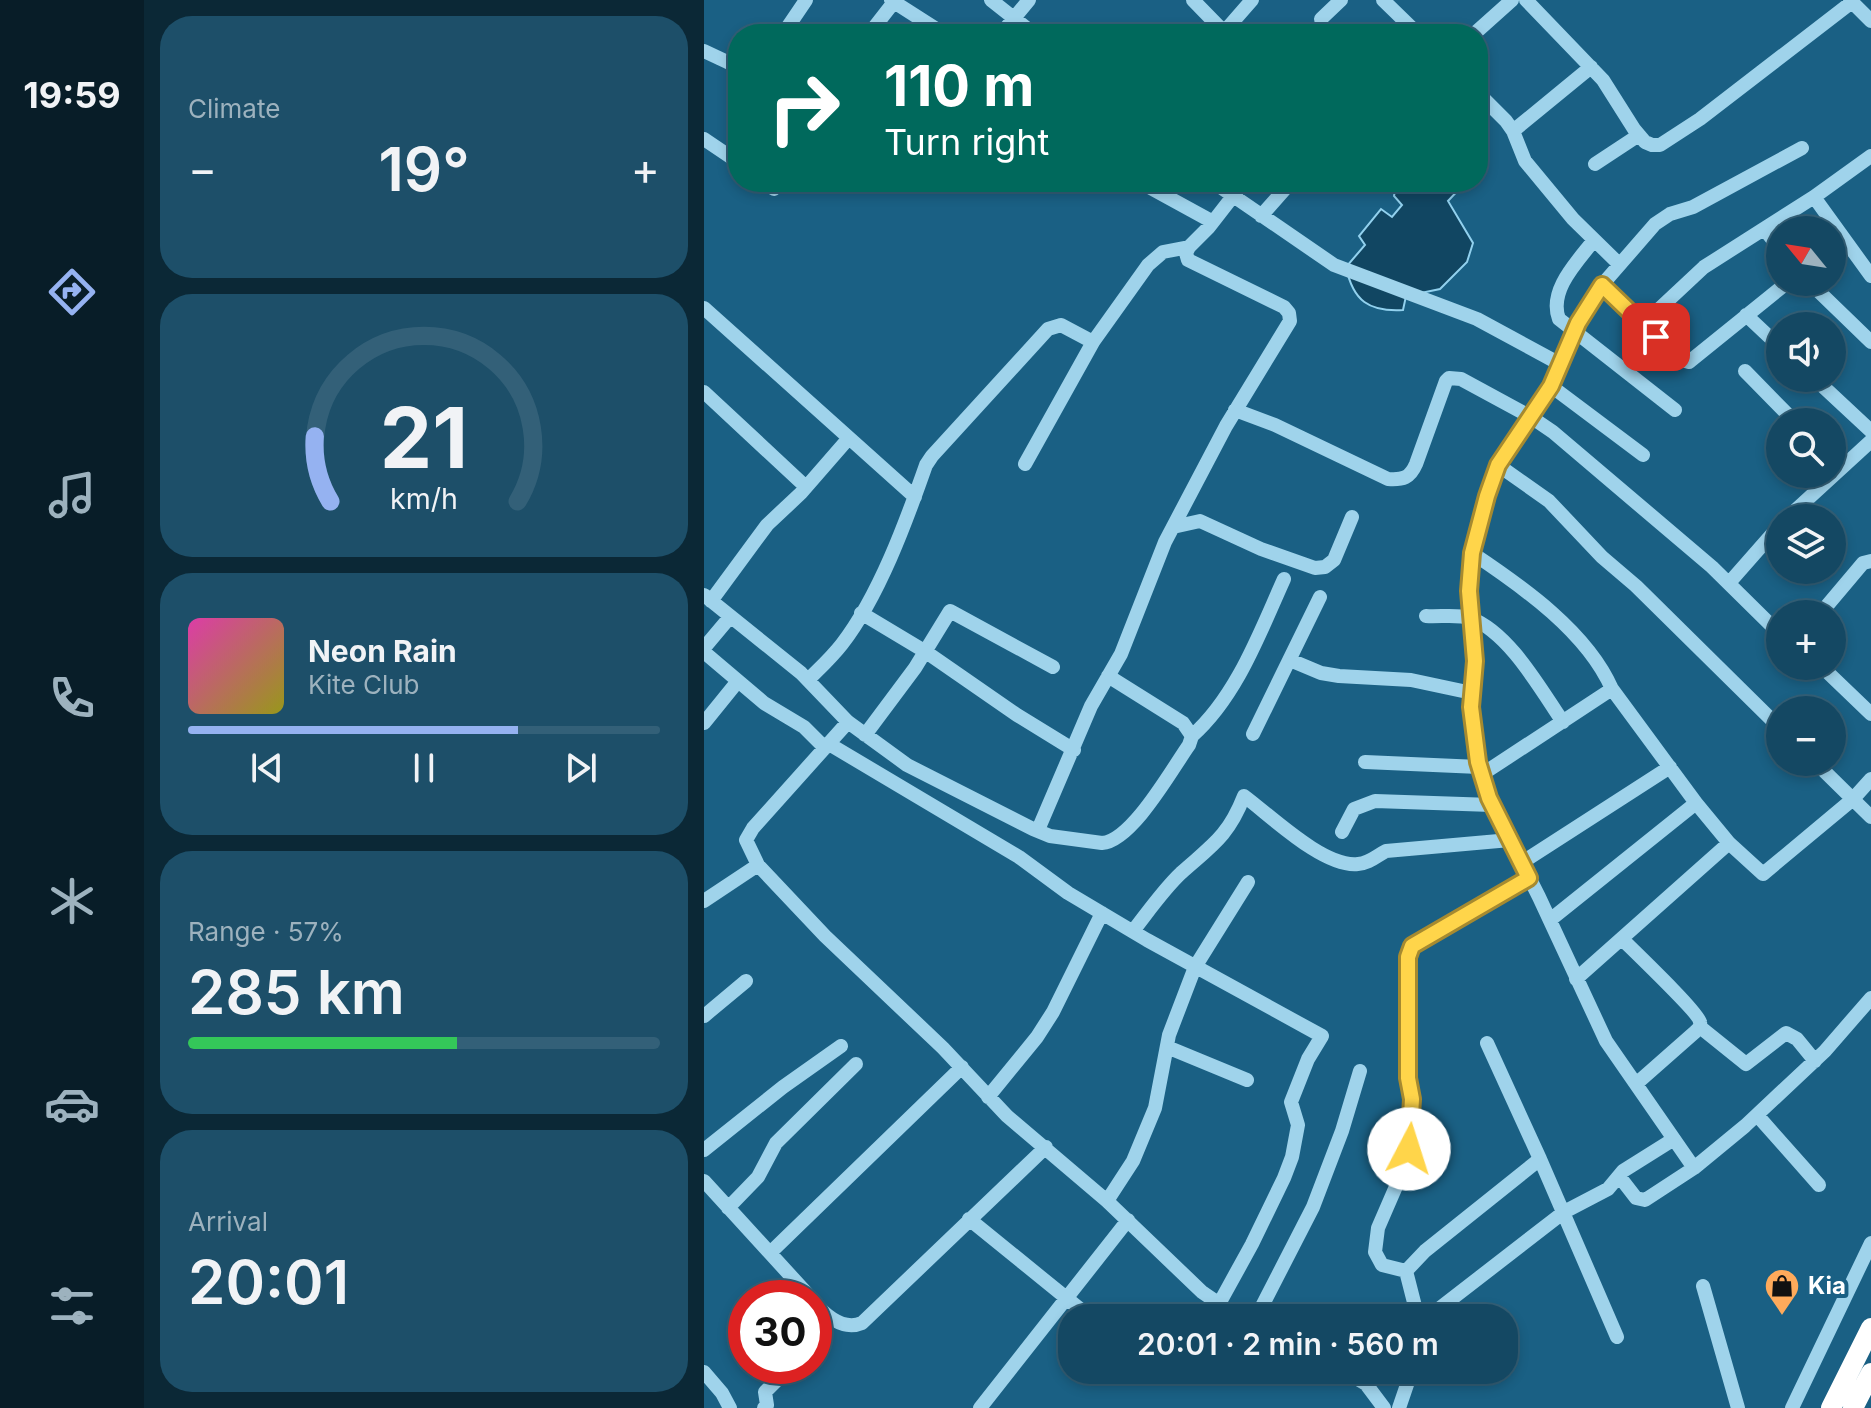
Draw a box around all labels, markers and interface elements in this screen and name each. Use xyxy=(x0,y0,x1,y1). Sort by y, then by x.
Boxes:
text: 110 m xyxy=(884,52,1034,120)
icon: right xyxy=(752,56,856,160)
text: 19:59 xyxy=(23,73,121,117)
text: Climate xyxy=(188,93,280,124)
text: Turn right xyxy=(884,120,1049,164)
text: 19° xyxy=(378,133,470,205)
text: − xyxy=(188,142,217,196)
text: + xyxy=(631,142,660,196)
north arrow xyxy=(1766,216,1846,296)
map controls xyxy=(1766,216,1846,776)
icon: directions xyxy=(44,264,100,320)
pin xyxy=(1622,303,1690,371)
button: sound xyxy=(1766,312,1846,392)
icon: arrive xyxy=(1634,315,1678,359)
text: 21 xyxy=(380,386,468,487)
button: search xyxy=(1766,408,1846,488)
icon: music xyxy=(44,467,100,523)
text: km/h xyxy=(390,481,458,516)
button: layers xyxy=(1766,504,1846,584)
button: + xyxy=(1766,600,1846,680)
text: Neon Rain xyxy=(308,633,457,669)
text: Kite Club xyxy=(308,669,419,700)
icon: phone xyxy=(44,670,100,726)
button: − xyxy=(1766,696,1846,776)
icon: previous xyxy=(245,746,289,790)
icon: pause xyxy=(402,746,446,790)
icon: next xyxy=(559,746,603,790)
icon: climate xyxy=(44,873,100,929)
text: Range · 57% xyxy=(188,916,344,947)
text: 285 km xyxy=(188,956,405,1028)
icon: car xyxy=(44,1076,100,1132)
position arrow xyxy=(1367,1107,1451,1191)
text: Arrival xyxy=(188,1206,268,1237)
text: 20:01 xyxy=(188,1246,349,1318)
shop icon: Kia xyxy=(1763,1267,1801,1317)
place label: Kia xyxy=(1808,1271,1846,1300)
icon: filters xyxy=(44,1278,100,1334)
speed limit sign: 30 xyxy=(728,1280,832,1384)
text: 20:01 · 2 min · 560 m xyxy=(1137,1326,1439,1362)

